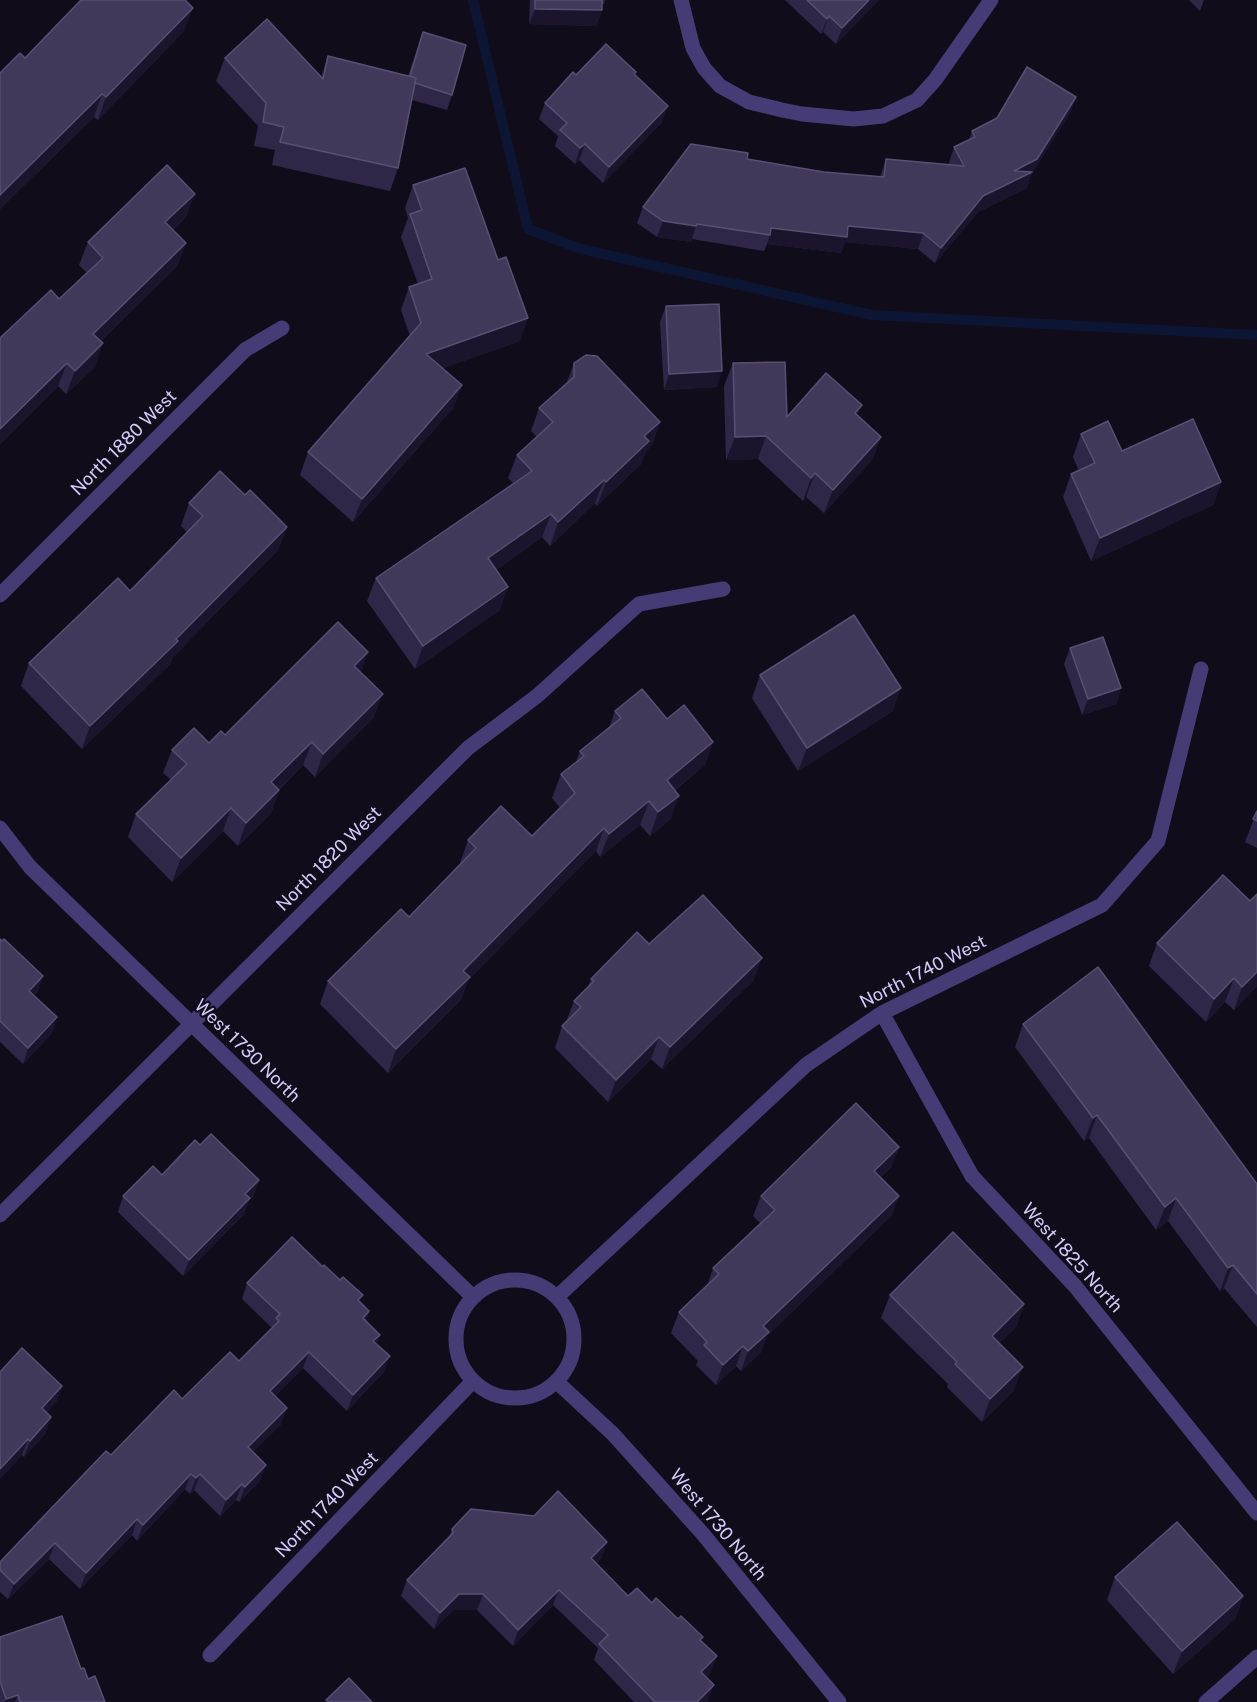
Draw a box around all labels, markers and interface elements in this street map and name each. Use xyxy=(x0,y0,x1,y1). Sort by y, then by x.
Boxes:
street label: North 1880 West xyxy=(67,386,181,500)
street label: North 1820 West xyxy=(272,802,386,916)
street label: North 1740 West xyxy=(856,931,990,1013)
street label: West 1730 North xyxy=(190,995,304,1107)
street label: West 1825 North xyxy=(1017,1199,1127,1317)
street label: North 1740 West xyxy=(271,1448,383,1562)
street label: West 1730 North xyxy=(665,1465,771,1585)

